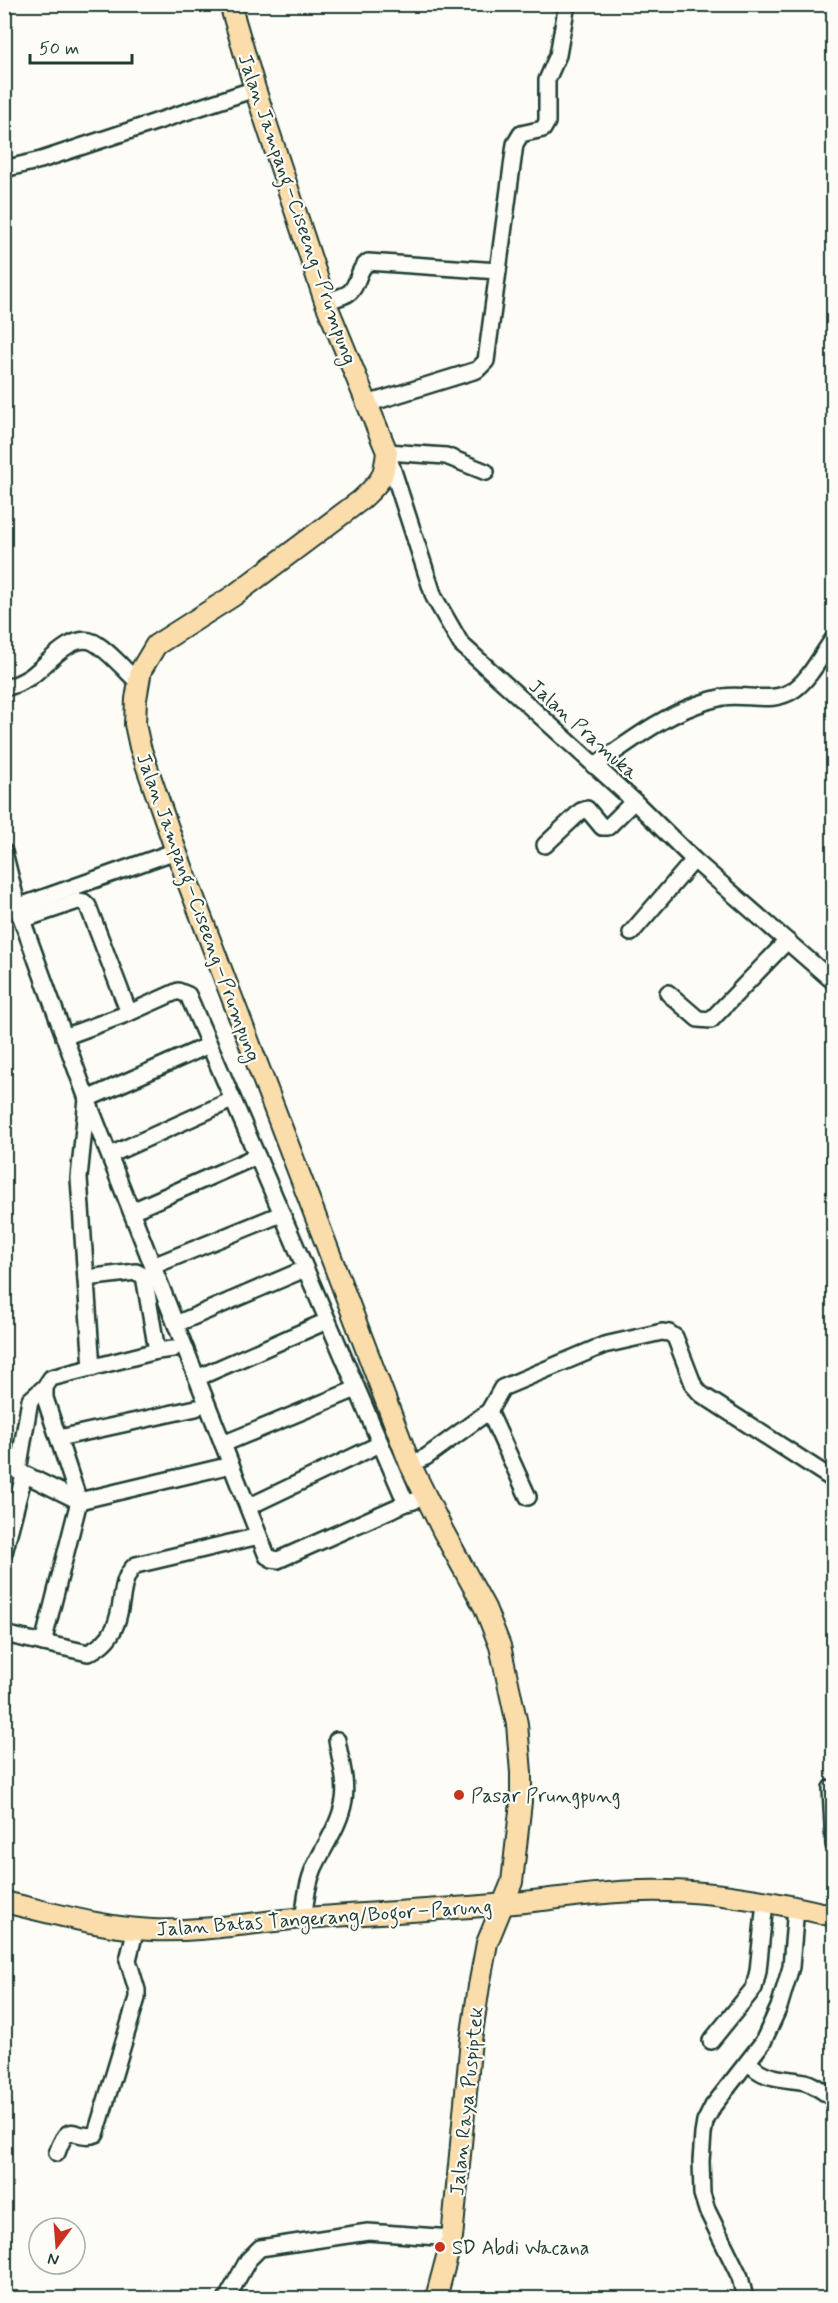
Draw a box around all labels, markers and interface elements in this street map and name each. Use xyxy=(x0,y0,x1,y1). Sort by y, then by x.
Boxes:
scale bar xyxy=(30,27,132,65)
text: 50 m xyxy=(39,37,79,61)
street label: Jalan Jampang–Ciseeng–Prumpung xyxy=(229,51,363,369)
street label: Jalan Pramuka xyxy=(522,674,644,787)
street label: Jalan Jampang–Ciseeng–Prumpung xyxy=(127,749,266,1066)
place label: Pasar Prungpung xyxy=(471,1783,621,1810)
marker: Pasar Prungpung xyxy=(452,1788,466,1802)
street label: Jalan Batas Tangerang/Bogor–Parung xyxy=(155,1893,493,1946)
street label: Jalan Raya Puspiptek xyxy=(444,2005,491,2197)
north arrow xyxy=(27,2216,87,2276)
place label: SD Abdi Wacana xyxy=(452,2235,590,2262)
marker: SD Abdi Wacana xyxy=(433,2240,447,2254)
text: N xyxy=(45,2247,61,2271)

